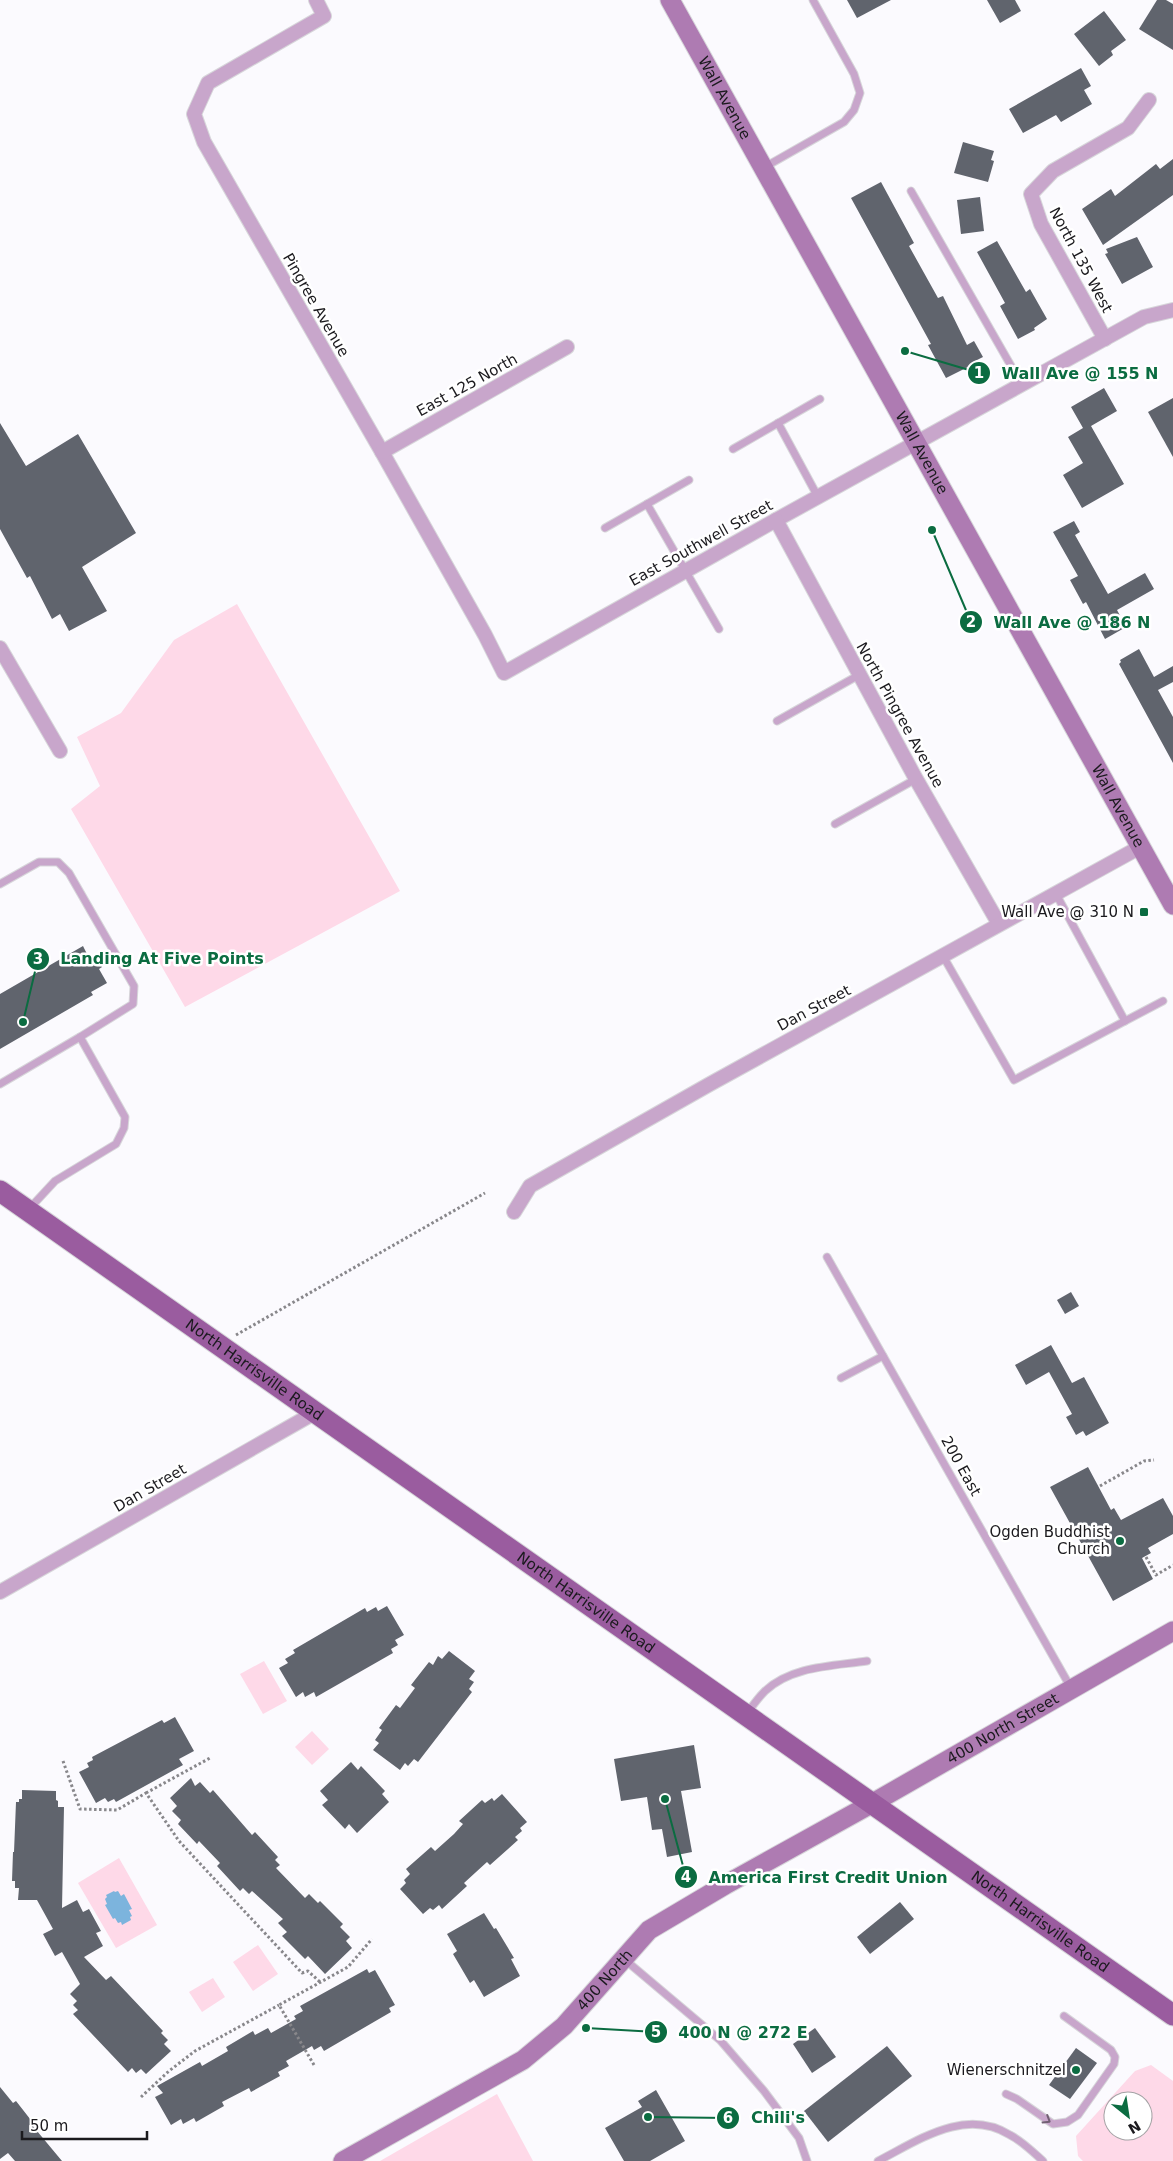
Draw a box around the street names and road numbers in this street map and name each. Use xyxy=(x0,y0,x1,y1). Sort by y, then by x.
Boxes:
street label: Wall Avenue xyxy=(694,53,755,142)
street label: North 135 West xyxy=(1046,204,1116,316)
street label: Pingree Avenue xyxy=(279,250,353,360)
street label: East 125 North xyxy=(413,350,521,420)
street label: Wall Avenue xyxy=(891,408,952,497)
street label: East Southwell Street xyxy=(626,496,776,590)
street label: North Pingree Avenue xyxy=(853,639,947,791)
street label: Wall Avenue xyxy=(1088,761,1148,850)
street label: Dan Street xyxy=(774,981,854,1035)
street label: North Harrisville Road xyxy=(182,1315,327,1424)
street label: 200 East xyxy=(937,1433,985,1499)
street label: Dan Street xyxy=(111,1460,189,1516)
street label: North Harrisville Road xyxy=(513,1548,658,1657)
street label: 400 North Street xyxy=(944,1689,1062,1768)
street label: North Harrisville Road xyxy=(968,1867,1112,1976)
street label: 400 North xyxy=(573,1946,636,2014)

